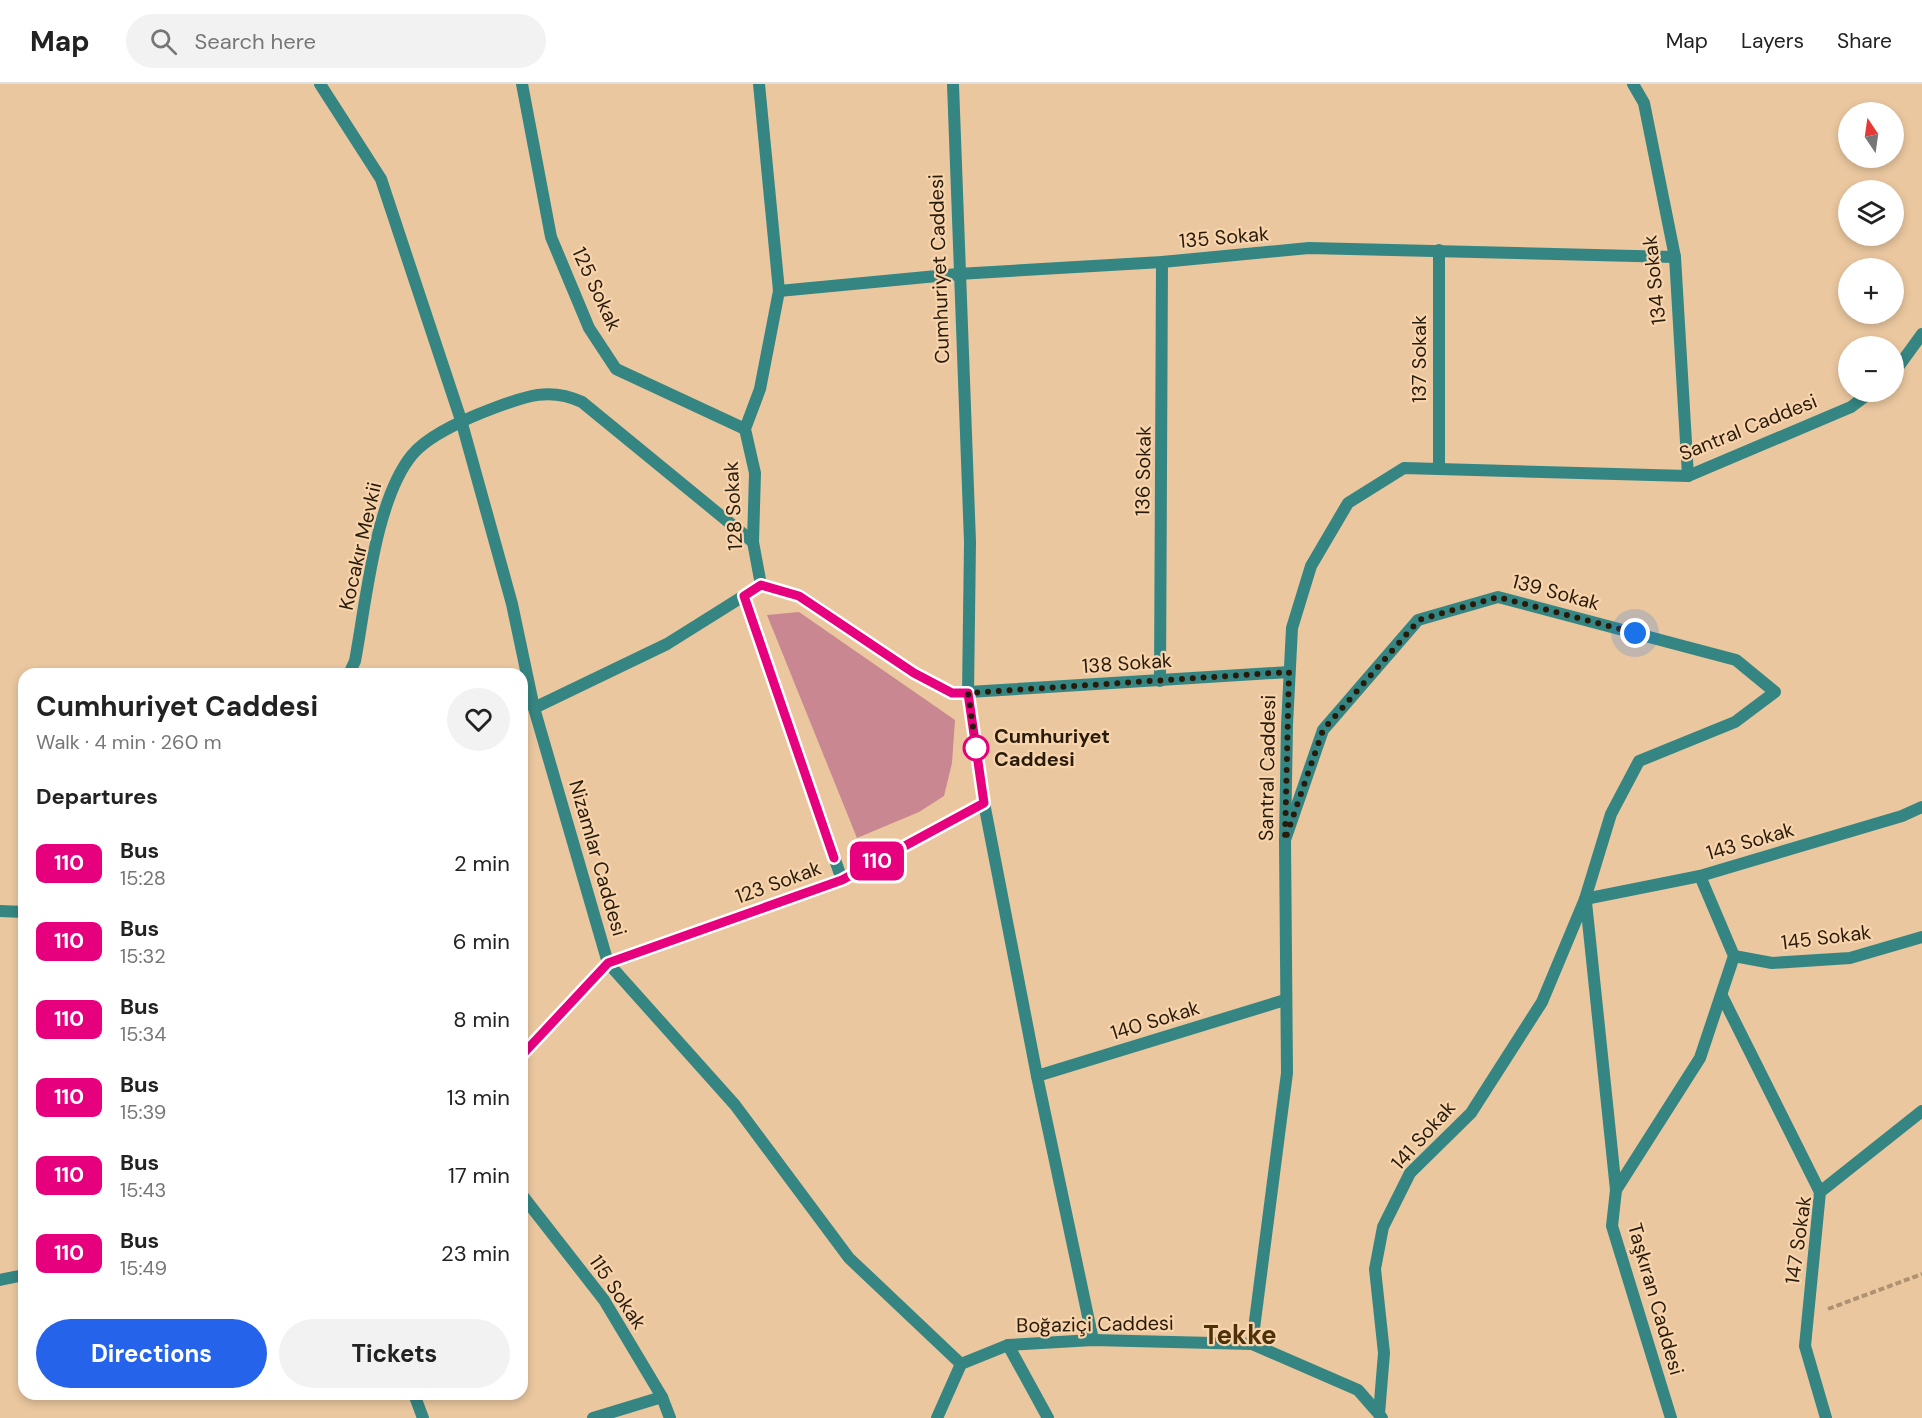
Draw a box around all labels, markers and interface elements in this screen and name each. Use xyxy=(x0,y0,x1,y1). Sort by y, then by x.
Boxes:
search box xyxy=(126,14,546,68)
text: Map xyxy=(30,23,90,60)
icon: search xyxy=(147,25,180,58)
text: Search here xyxy=(195,27,316,56)
text: Map xyxy=(1666,27,1708,55)
text: Layers xyxy=(1741,27,1804,55)
text: Share xyxy=(1837,27,1892,55)
north arrow xyxy=(1838,102,1904,168)
map controls xyxy=(1838,102,1904,402)
street label: Cumhuriyet Caddesi xyxy=(923,174,955,364)
button: layers xyxy=(1838,180,1904,246)
street label: 135 Sokak xyxy=(1178,220,1270,254)
street label: 134 Sokak xyxy=(1636,234,1672,326)
street label: 125 Sokak xyxy=(566,243,628,335)
button: + xyxy=(1838,258,1904,324)
street label: 137 Sokak xyxy=(1406,315,1432,403)
button: − xyxy=(1838,336,1904,402)
street label: Santral Caddesi xyxy=(1675,388,1821,466)
street label: 136 Sokak xyxy=(1129,426,1157,516)
street label: 128 Sokak xyxy=(718,461,748,551)
street label: Kocakır Mevkii xyxy=(333,480,387,612)
street label: 139 Sokak xyxy=(1509,568,1603,616)
your location xyxy=(1620,618,1650,648)
street label: 138 Sokak xyxy=(1081,647,1173,679)
text: Cumhuriyet Caddesi xyxy=(36,688,318,725)
button: heart xyxy=(447,688,510,751)
street label: Santral Caddesi xyxy=(1253,695,1281,841)
place label: Cumhuriyet Caddesi xyxy=(994,723,1110,772)
text: Walk · 4 min · 260 m xyxy=(36,729,221,755)
marker: Cumhuriyet Caddesi xyxy=(963,735,989,761)
street label: Nizamlar Caddesi xyxy=(563,777,633,939)
text: Departures xyxy=(36,782,158,811)
street label: 143 Sokak xyxy=(1703,816,1797,866)
text: Bus xyxy=(120,836,159,865)
line badge: 110 xyxy=(842,842,912,880)
text: 110 xyxy=(862,847,892,875)
text: 110 xyxy=(54,849,84,877)
text: 2 min xyxy=(454,849,510,878)
street label: 123 Sokak xyxy=(732,855,824,909)
text: 15:28 xyxy=(120,865,166,891)
text: Bus xyxy=(120,914,159,943)
street label: 145 Sokak xyxy=(1780,919,1872,955)
text: 110 xyxy=(54,927,84,955)
text: 6 min xyxy=(453,927,510,956)
text: 15:32 xyxy=(120,943,166,969)
text: Bus xyxy=(120,992,159,1021)
street label: 140 Sokak xyxy=(1107,994,1203,1046)
text: 110 xyxy=(54,1005,84,1033)
text: 8 min xyxy=(453,1005,510,1034)
text: 15:34 xyxy=(120,1021,166,1047)
text: Bus xyxy=(120,1070,159,1099)
text: 110 xyxy=(54,1083,84,1111)
text: 13 min xyxy=(447,1083,510,1112)
street label: 141 Sokak xyxy=(1385,1095,1461,1175)
text: 15:39 xyxy=(120,1099,166,1125)
text: Bus xyxy=(120,1148,159,1177)
text: 110 xyxy=(54,1161,84,1189)
text: 17 min xyxy=(448,1161,510,1190)
text: 15:43 xyxy=(120,1177,166,1203)
street label: 147 Sokak xyxy=(1779,1194,1817,1286)
street label: Taşkıran Caddesi xyxy=(1622,1220,1690,1378)
text: Bus xyxy=(120,1226,159,1255)
text: 110 xyxy=(54,1239,84,1267)
text: 23 min xyxy=(441,1239,510,1268)
street label: 115 Sokak xyxy=(584,1250,652,1334)
text: 15:49 xyxy=(120,1255,167,1281)
street label: Boğaziçi Caddesi xyxy=(1016,1310,1174,1338)
district label: Tekke xyxy=(1203,1318,1277,1352)
button: Directions xyxy=(36,1319,267,1388)
button: Tickets xyxy=(279,1319,510,1388)

